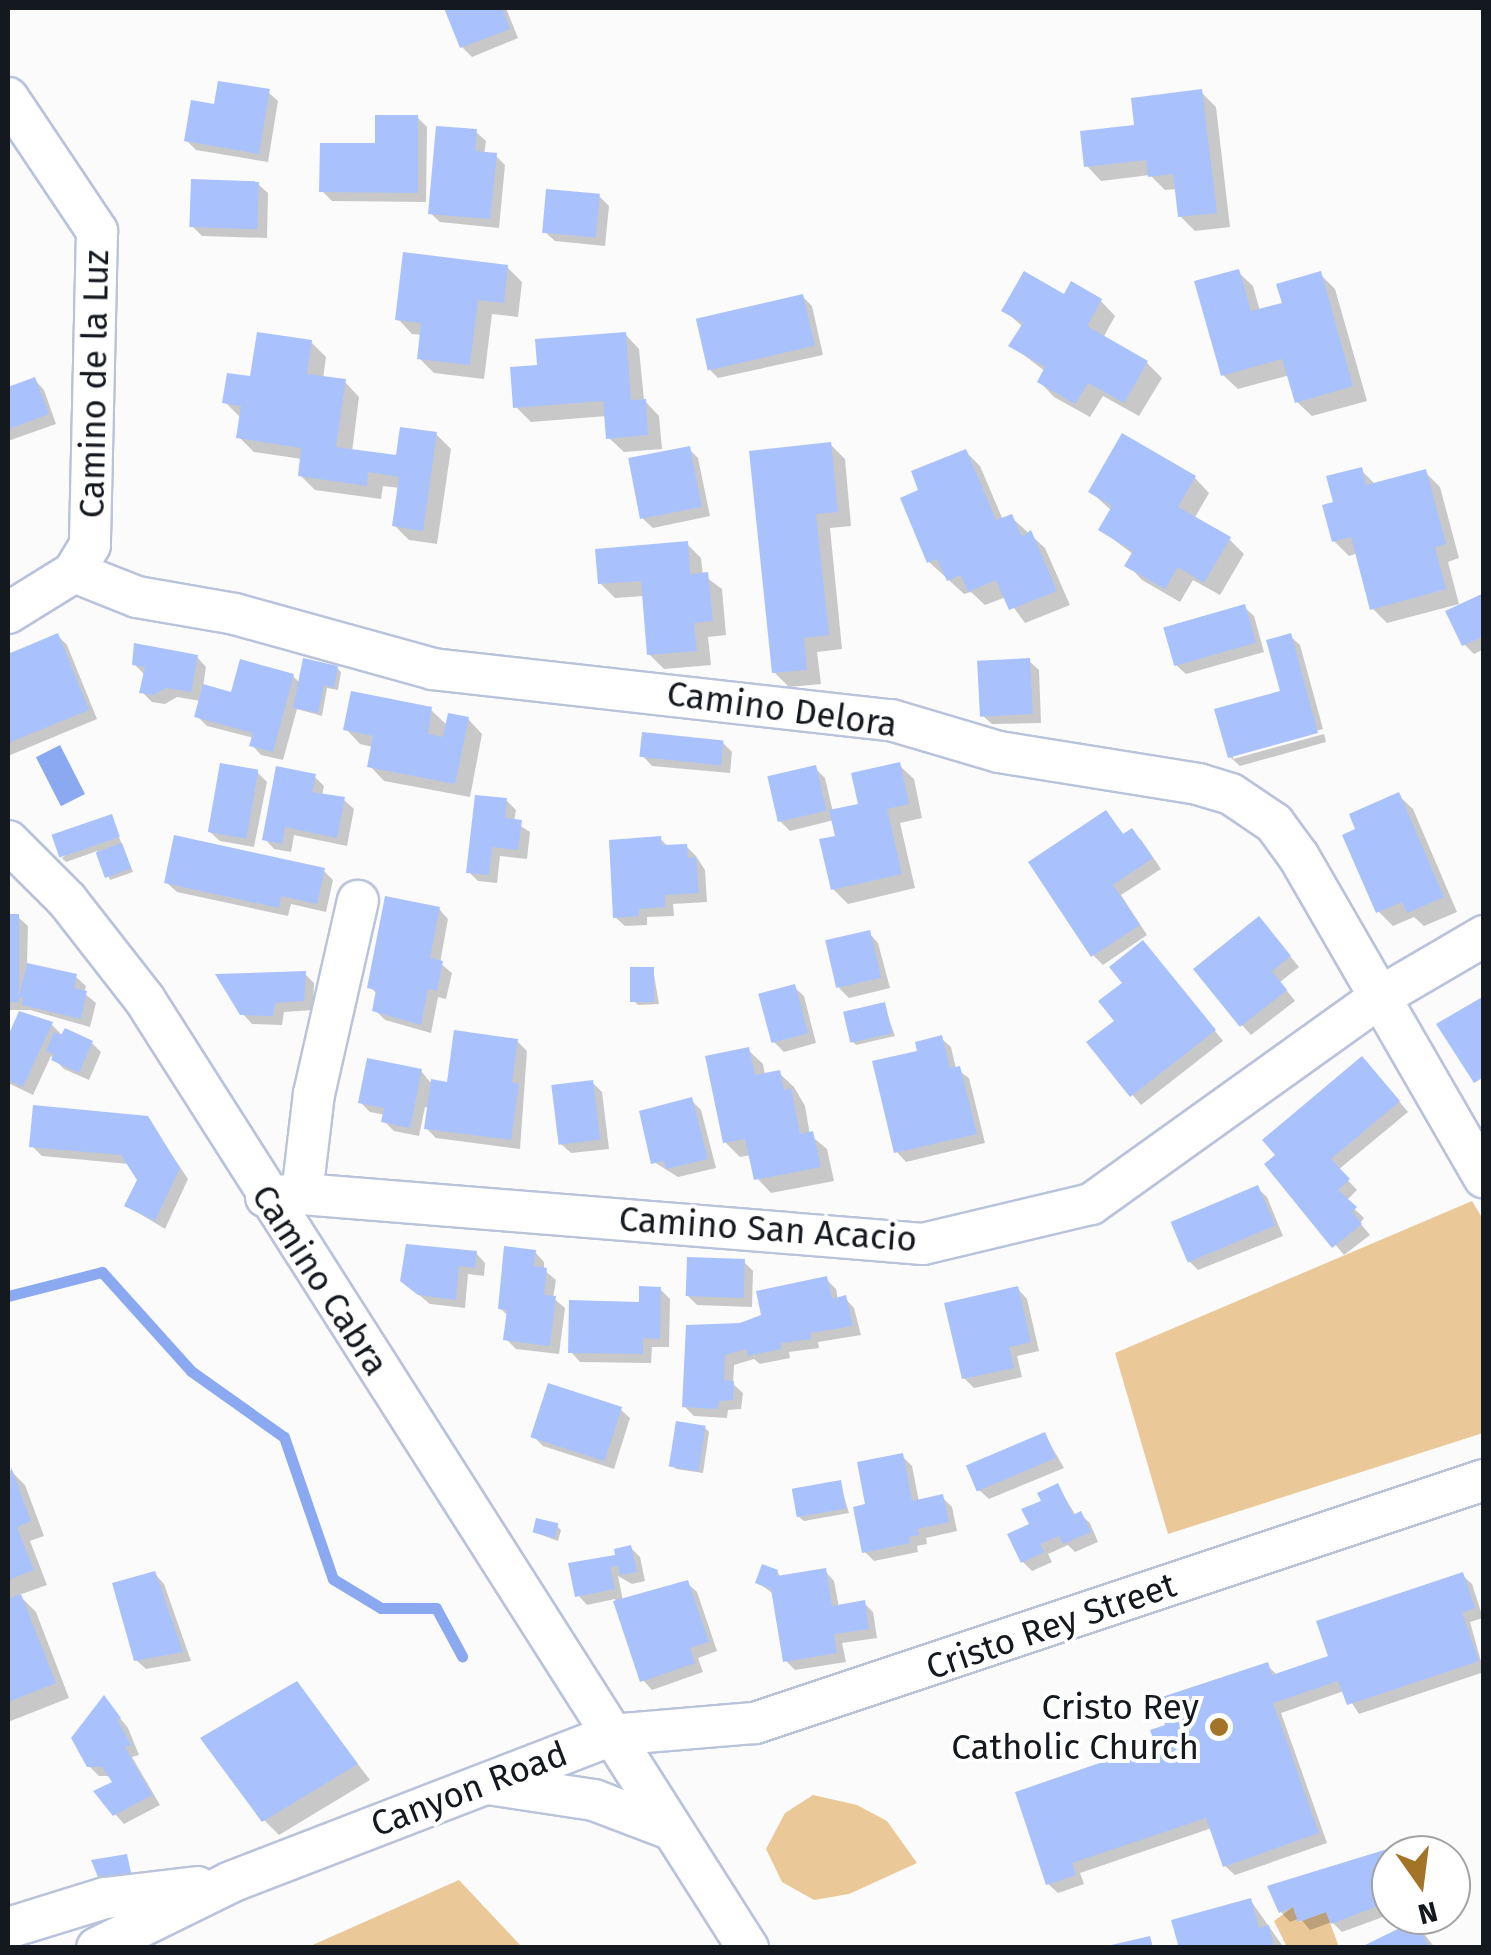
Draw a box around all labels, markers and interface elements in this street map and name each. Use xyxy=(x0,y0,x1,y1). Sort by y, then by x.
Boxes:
street label: Camino de la Luz xyxy=(71,249,117,519)
street label: Camino Delora xyxy=(664,672,900,746)
street label: Camino Cabra xyxy=(243,1177,397,1383)
street label: Camino San Acacio xyxy=(618,1198,918,1260)
street label: Cristo Rey Street xyxy=(920,1564,1182,1688)
place label: Cristo Rey Catholic Church xyxy=(951,1686,1199,1768)
marker: Cristo Rey Catholic Church xyxy=(1208,1716,1230,1738)
street label: Canyon Road xyxy=(365,1732,573,1846)
north arrow xyxy=(1371,1835,1471,1935)
text: N xyxy=(1415,1894,1441,1931)

